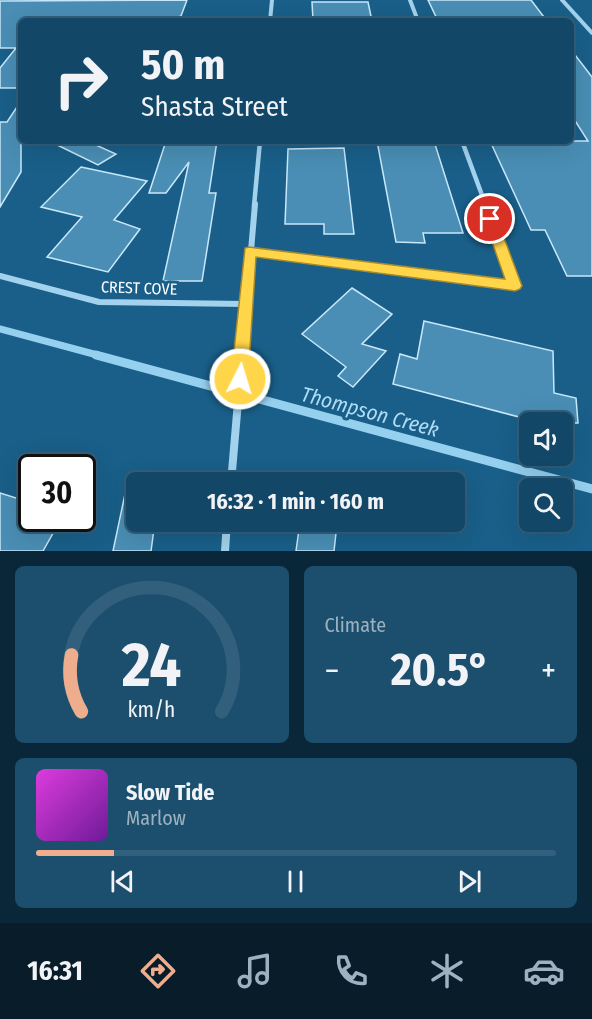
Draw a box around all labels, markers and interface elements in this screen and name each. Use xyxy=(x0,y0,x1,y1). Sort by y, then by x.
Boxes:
text: 50 m xyxy=(141,40,225,90)
icon: right xyxy=(42,42,120,120)
text: Shasta Street xyxy=(141,91,288,123)
pin xyxy=(464,193,515,244)
icon: arrive xyxy=(473,202,506,235)
street label: CREST COVE xyxy=(101,277,177,299)
position arrow xyxy=(208,347,272,411)
water label: Thompson Creek xyxy=(298,381,442,443)
map controls xyxy=(519,412,573,532)
button: sound xyxy=(519,412,573,466)
speed limit sign: 30 xyxy=(18,454,96,532)
button: search xyxy=(519,478,573,532)
text: 16:32 · 1 min · 160 m xyxy=(207,488,384,515)
text: Climate xyxy=(325,613,386,637)
text: 24 xyxy=(121,628,182,703)
text: 20.5° xyxy=(391,643,490,697)
text: − xyxy=(325,651,339,691)
text: + xyxy=(541,651,556,691)
text: km/h xyxy=(128,697,176,723)
text: Slow Tide xyxy=(126,779,214,806)
text: Marlow xyxy=(126,806,186,830)
icon: previous xyxy=(106,865,139,898)
icon: pause xyxy=(279,865,312,898)
icon: next xyxy=(453,865,486,898)
icon: directions xyxy=(137,950,179,992)
icon: music xyxy=(234,950,276,992)
icon: phone xyxy=(330,950,372,992)
icon: climate xyxy=(426,950,468,992)
icon: car xyxy=(523,950,565,992)
text: 16:31 xyxy=(27,955,83,987)

